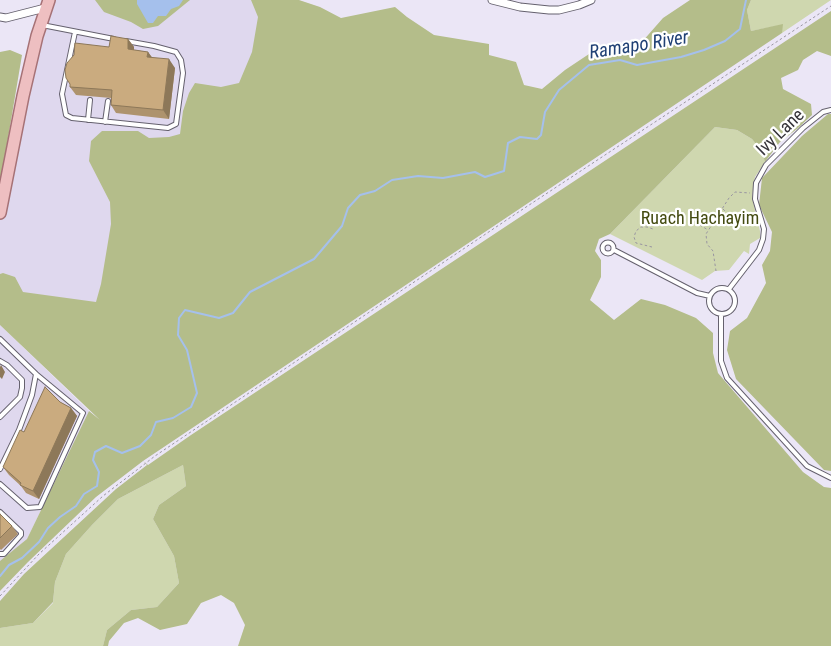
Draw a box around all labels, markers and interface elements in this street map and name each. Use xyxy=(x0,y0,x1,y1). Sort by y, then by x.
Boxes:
water label: Ramapo River xyxy=(588,27,690,65)
street label: Ivy Lane xyxy=(753,105,809,161)
park label: Ruach Hachayim xyxy=(641,208,759,230)

